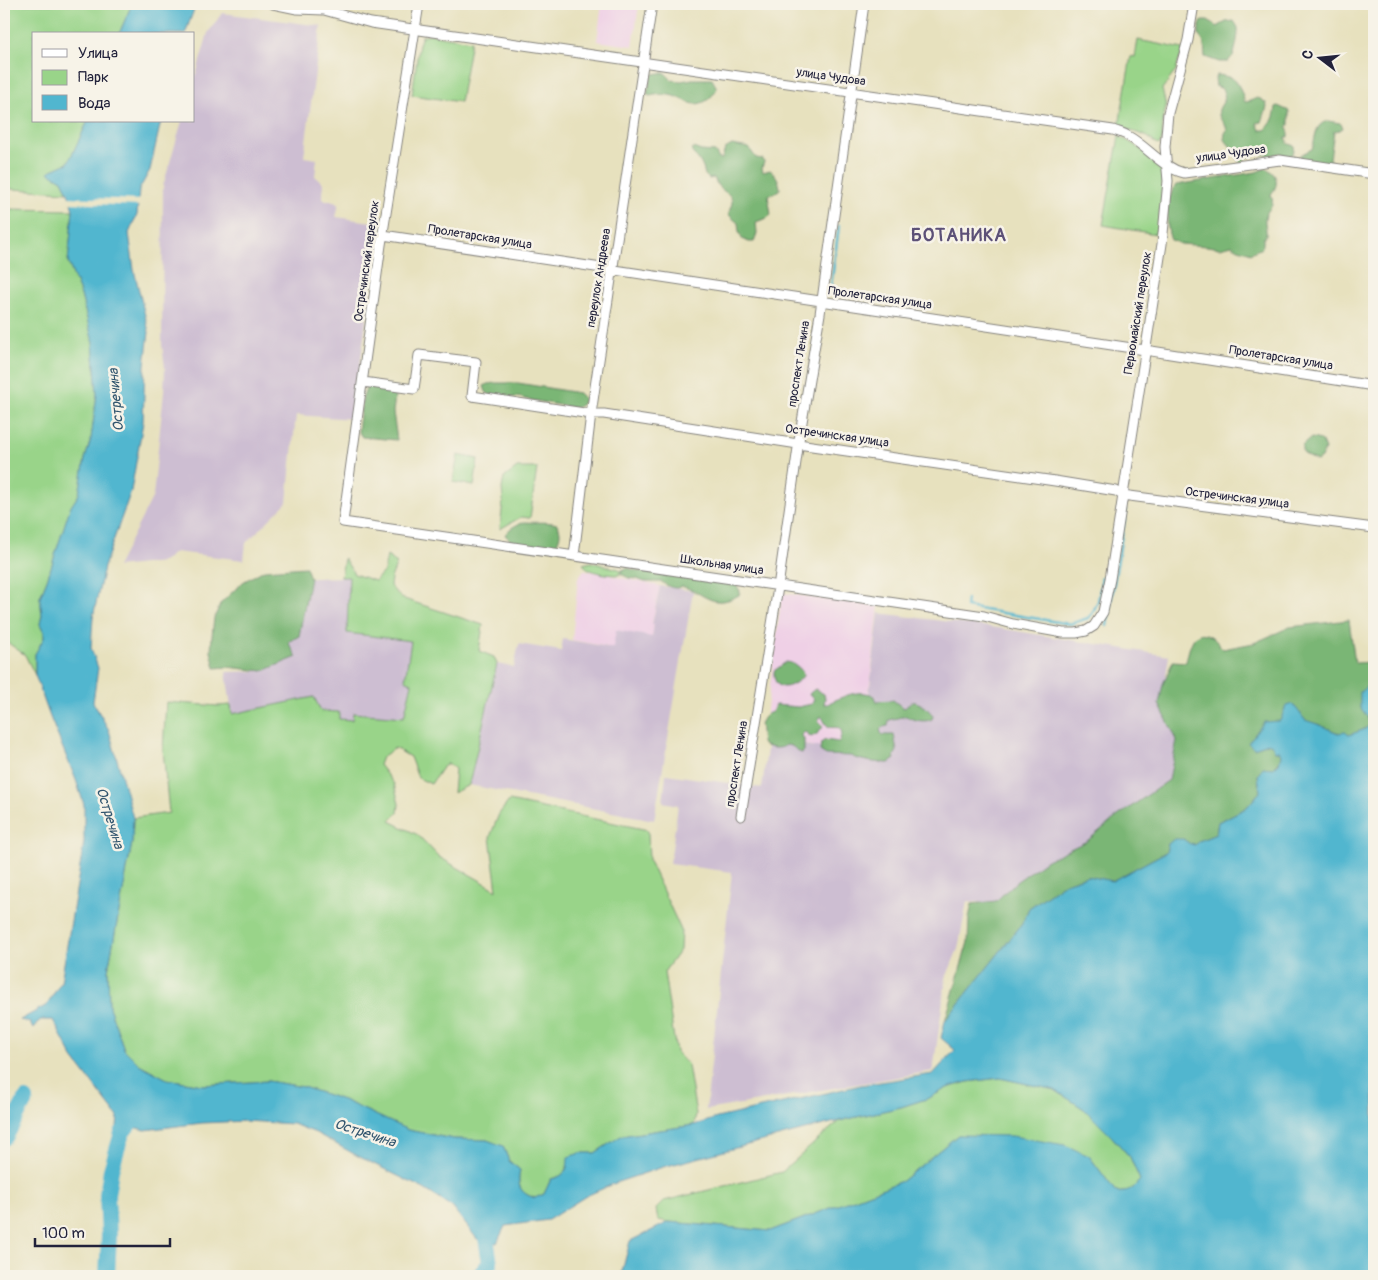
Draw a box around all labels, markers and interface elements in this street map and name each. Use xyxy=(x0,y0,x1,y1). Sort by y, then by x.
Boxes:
legend xyxy=(32,32,195,122)
north arrow xyxy=(1296,32,1346,82)
text: Улица xyxy=(78,44,118,63)
text: С xyxy=(1299,48,1317,61)
street label: улица Чудова xyxy=(794,65,867,89)
text: Парк xyxy=(78,68,109,87)
text: Вода xyxy=(78,94,111,113)
street label: улица Чудова xyxy=(1194,142,1267,166)
street label: Остречинский переулок xyxy=(351,199,383,323)
street label: Пролетарская улица xyxy=(427,221,533,253)
district label: БОТАНИКА xyxy=(911,224,1007,247)
street label: переулок Андреева xyxy=(584,227,614,329)
street label: Первомайский переулок xyxy=(1121,251,1155,375)
street label: Пролетарская улица xyxy=(827,283,933,313)
street label: проспект Ленина xyxy=(785,319,813,408)
street label: Пролетарская улица xyxy=(1228,342,1334,374)
water label: Остречина xyxy=(105,366,127,432)
street label: Остречинская улица xyxy=(784,421,890,451)
street label: Остречинская улица xyxy=(1184,484,1290,512)
street label: Школьная улица xyxy=(679,552,765,578)
street label: проспект Ленина xyxy=(723,719,751,808)
water label: Остречина xyxy=(93,785,128,852)
water label: Остречина xyxy=(332,1115,399,1151)
scale bar xyxy=(35,1215,170,1247)
text: 100 m xyxy=(42,1224,85,1243)

